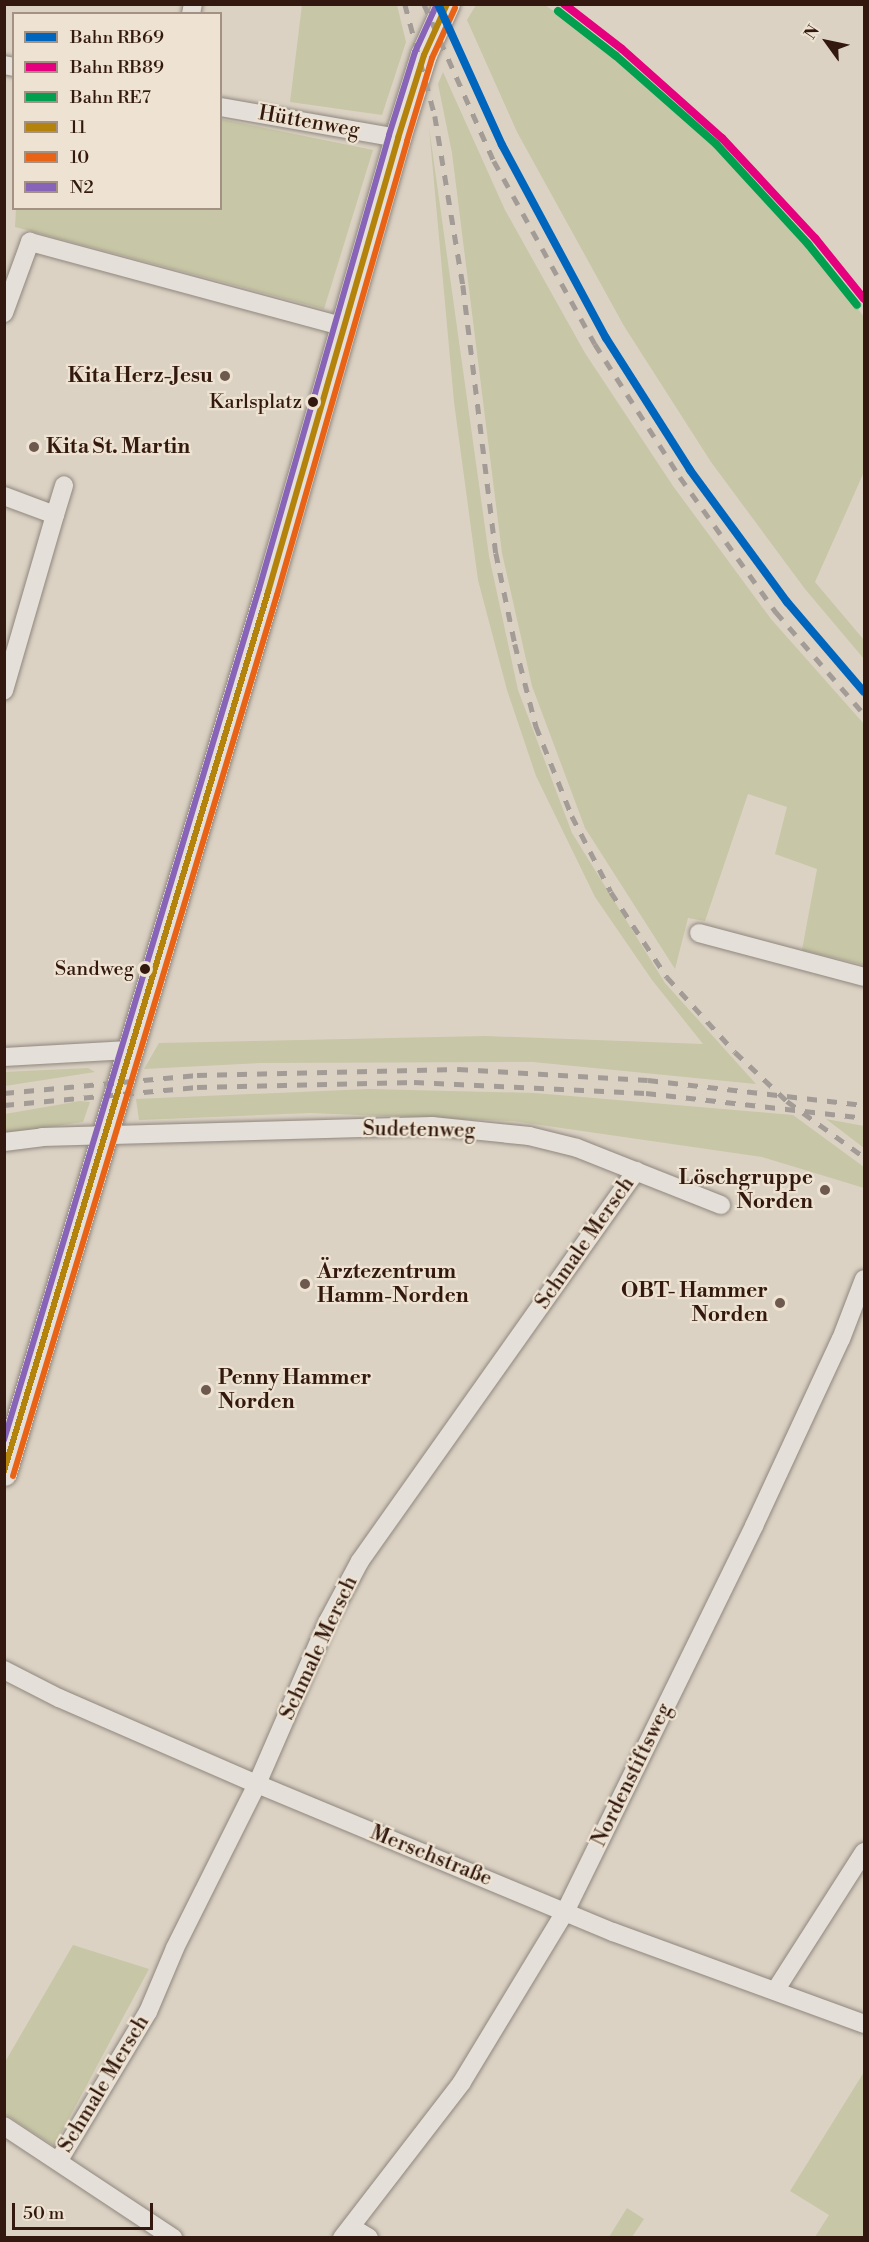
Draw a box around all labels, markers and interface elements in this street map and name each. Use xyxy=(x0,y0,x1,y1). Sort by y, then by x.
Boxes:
legend xyxy=(12,12,222,210)
north arrow xyxy=(797,12,857,72)
text: N xyxy=(800,21,824,43)
text: Bahn RB69 xyxy=(70,26,164,49)
text: Bahn RB89 xyxy=(70,56,164,79)
text: Bahn RE7 xyxy=(70,86,151,109)
street label: Hüttenweg xyxy=(256,101,362,143)
text: 11 xyxy=(70,116,86,139)
text: 10 xyxy=(70,146,89,169)
text: N2 xyxy=(70,176,94,199)
place label: Kita Herz-Jesu xyxy=(68,363,213,389)
marker: Kita Herz-Jesu xyxy=(218,369,232,383)
place label: Karlsplatz xyxy=(209,390,302,414)
marker: Karlsplatz xyxy=(307,396,319,408)
place label: Kita St. Martin xyxy=(46,434,190,460)
marker: Kita St. Martin xyxy=(27,440,41,454)
place label: Sandweg xyxy=(55,957,134,981)
marker: Sandweg xyxy=(139,963,151,975)
street label: Sudetenweg xyxy=(362,1116,476,1144)
place label: Löschgruppe Norden xyxy=(679,1165,813,1215)
street label: Schmale Mersch xyxy=(530,1172,640,1314)
marker: Löschgruppe Norden xyxy=(818,1183,832,1197)
place label: Ärztezentrum Hamm-Norden xyxy=(317,1259,469,1309)
marker: Ärztezentrum Hamm-Norden xyxy=(298,1277,312,1291)
place label: OBT- Hammer Norden xyxy=(621,1278,768,1328)
marker: OBT- Hammer Norden xyxy=(773,1296,787,1310)
place label: Penny Hammer Norden xyxy=(218,1365,371,1415)
marker: Penny Hammer Norden xyxy=(199,1383,213,1397)
street label: Schmale Mersch xyxy=(275,1572,363,1724)
street label: Nordenstiftsweg xyxy=(586,1699,678,1851)
street label: Merschstraße xyxy=(366,1820,496,1892)
street label: Schmale Mersch xyxy=(53,2011,155,2157)
scale bar xyxy=(15,2191,156,2229)
text: 50 m xyxy=(23,2202,64,2225)

